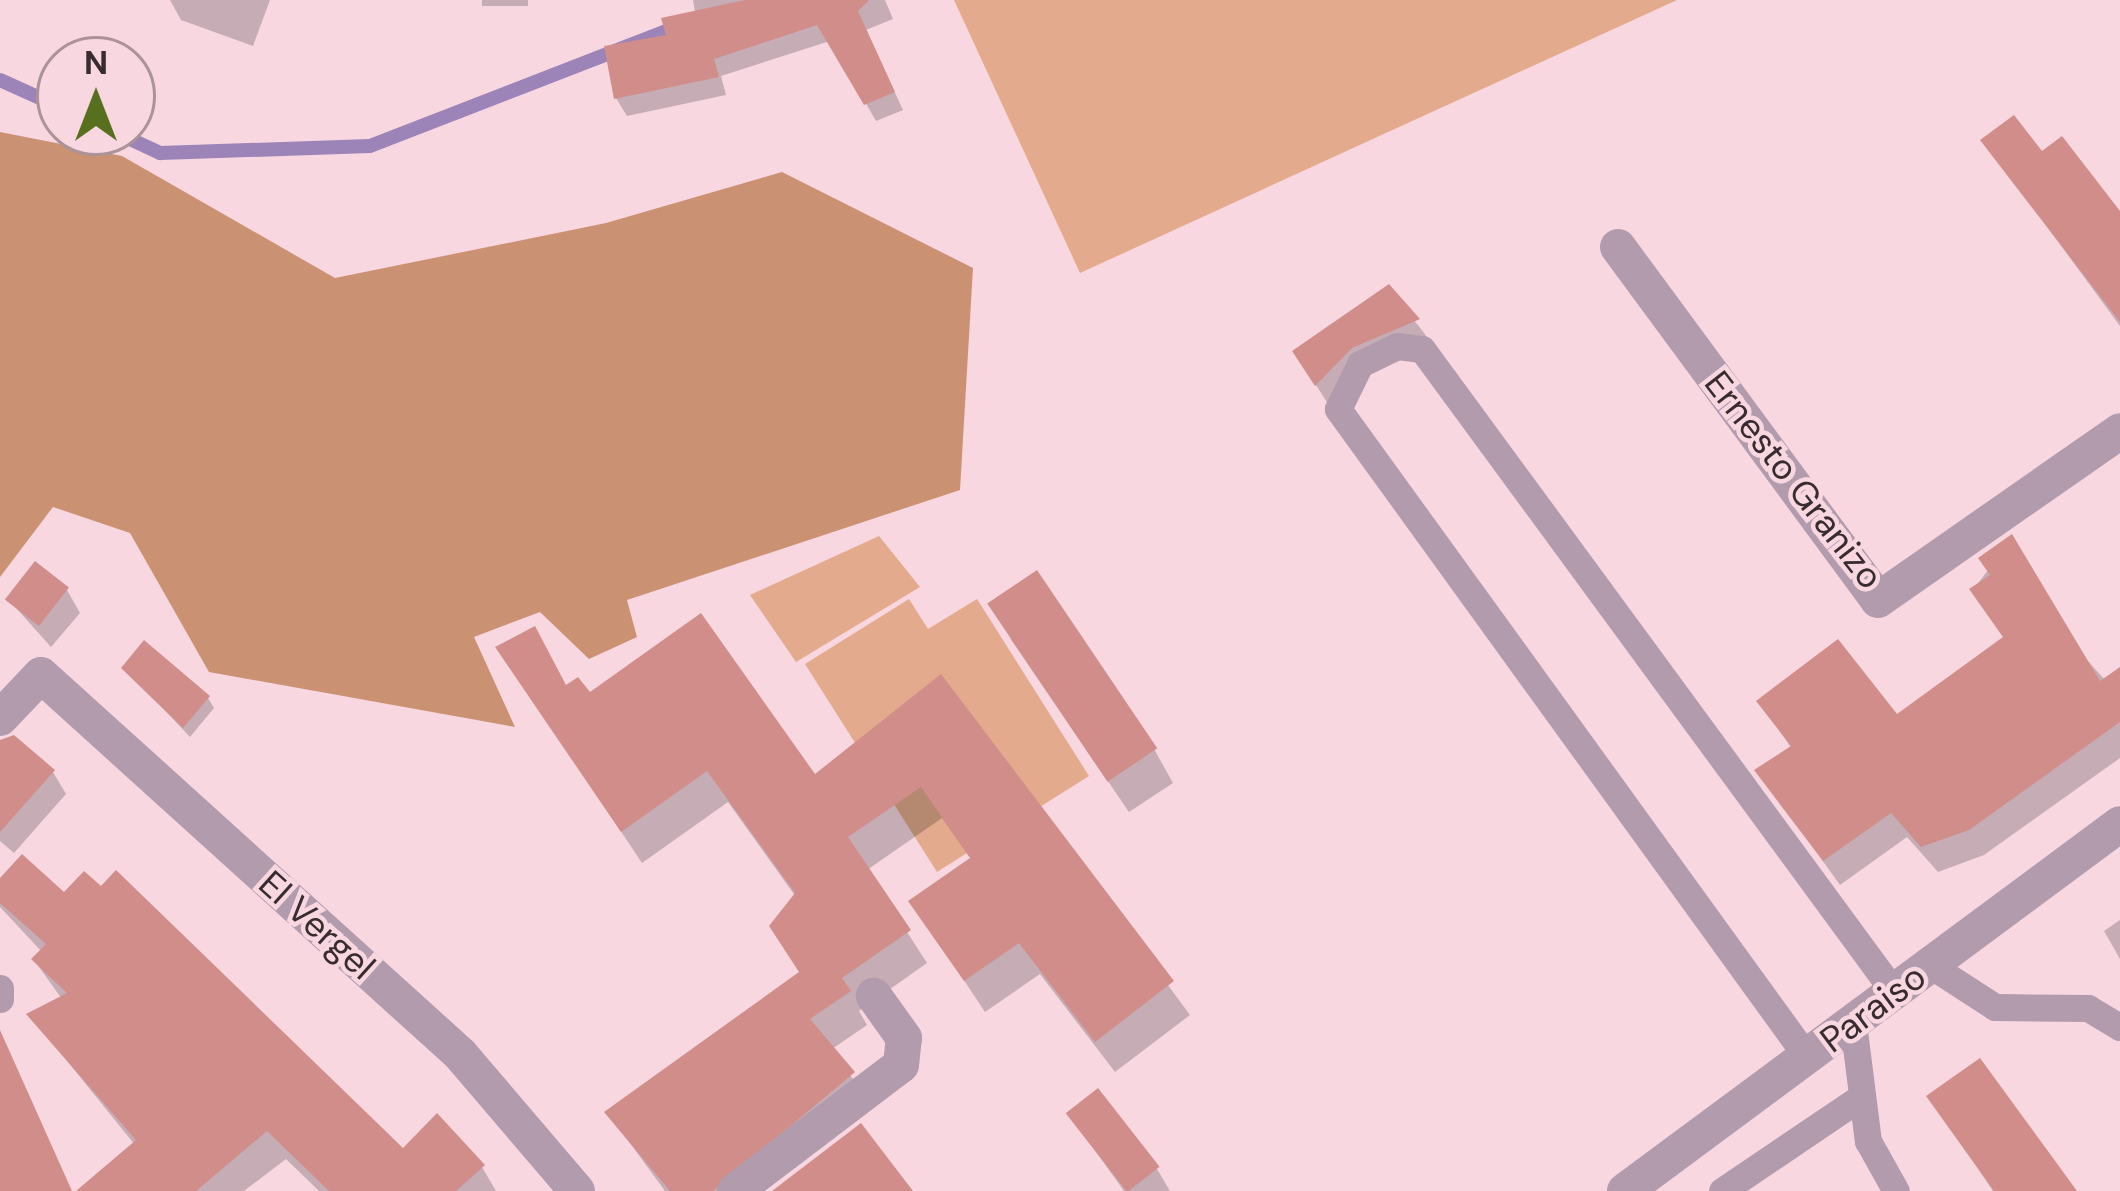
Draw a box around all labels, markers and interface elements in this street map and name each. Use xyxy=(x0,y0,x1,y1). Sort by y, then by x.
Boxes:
north arrow xyxy=(36,36,156,156)
text: N xyxy=(84,41,108,84)
street label: Ernesto Granizo xyxy=(1696,363,1892,597)
street label: El Vergel xyxy=(250,862,384,988)
street label: Paraiso xyxy=(1812,954,1934,1062)

